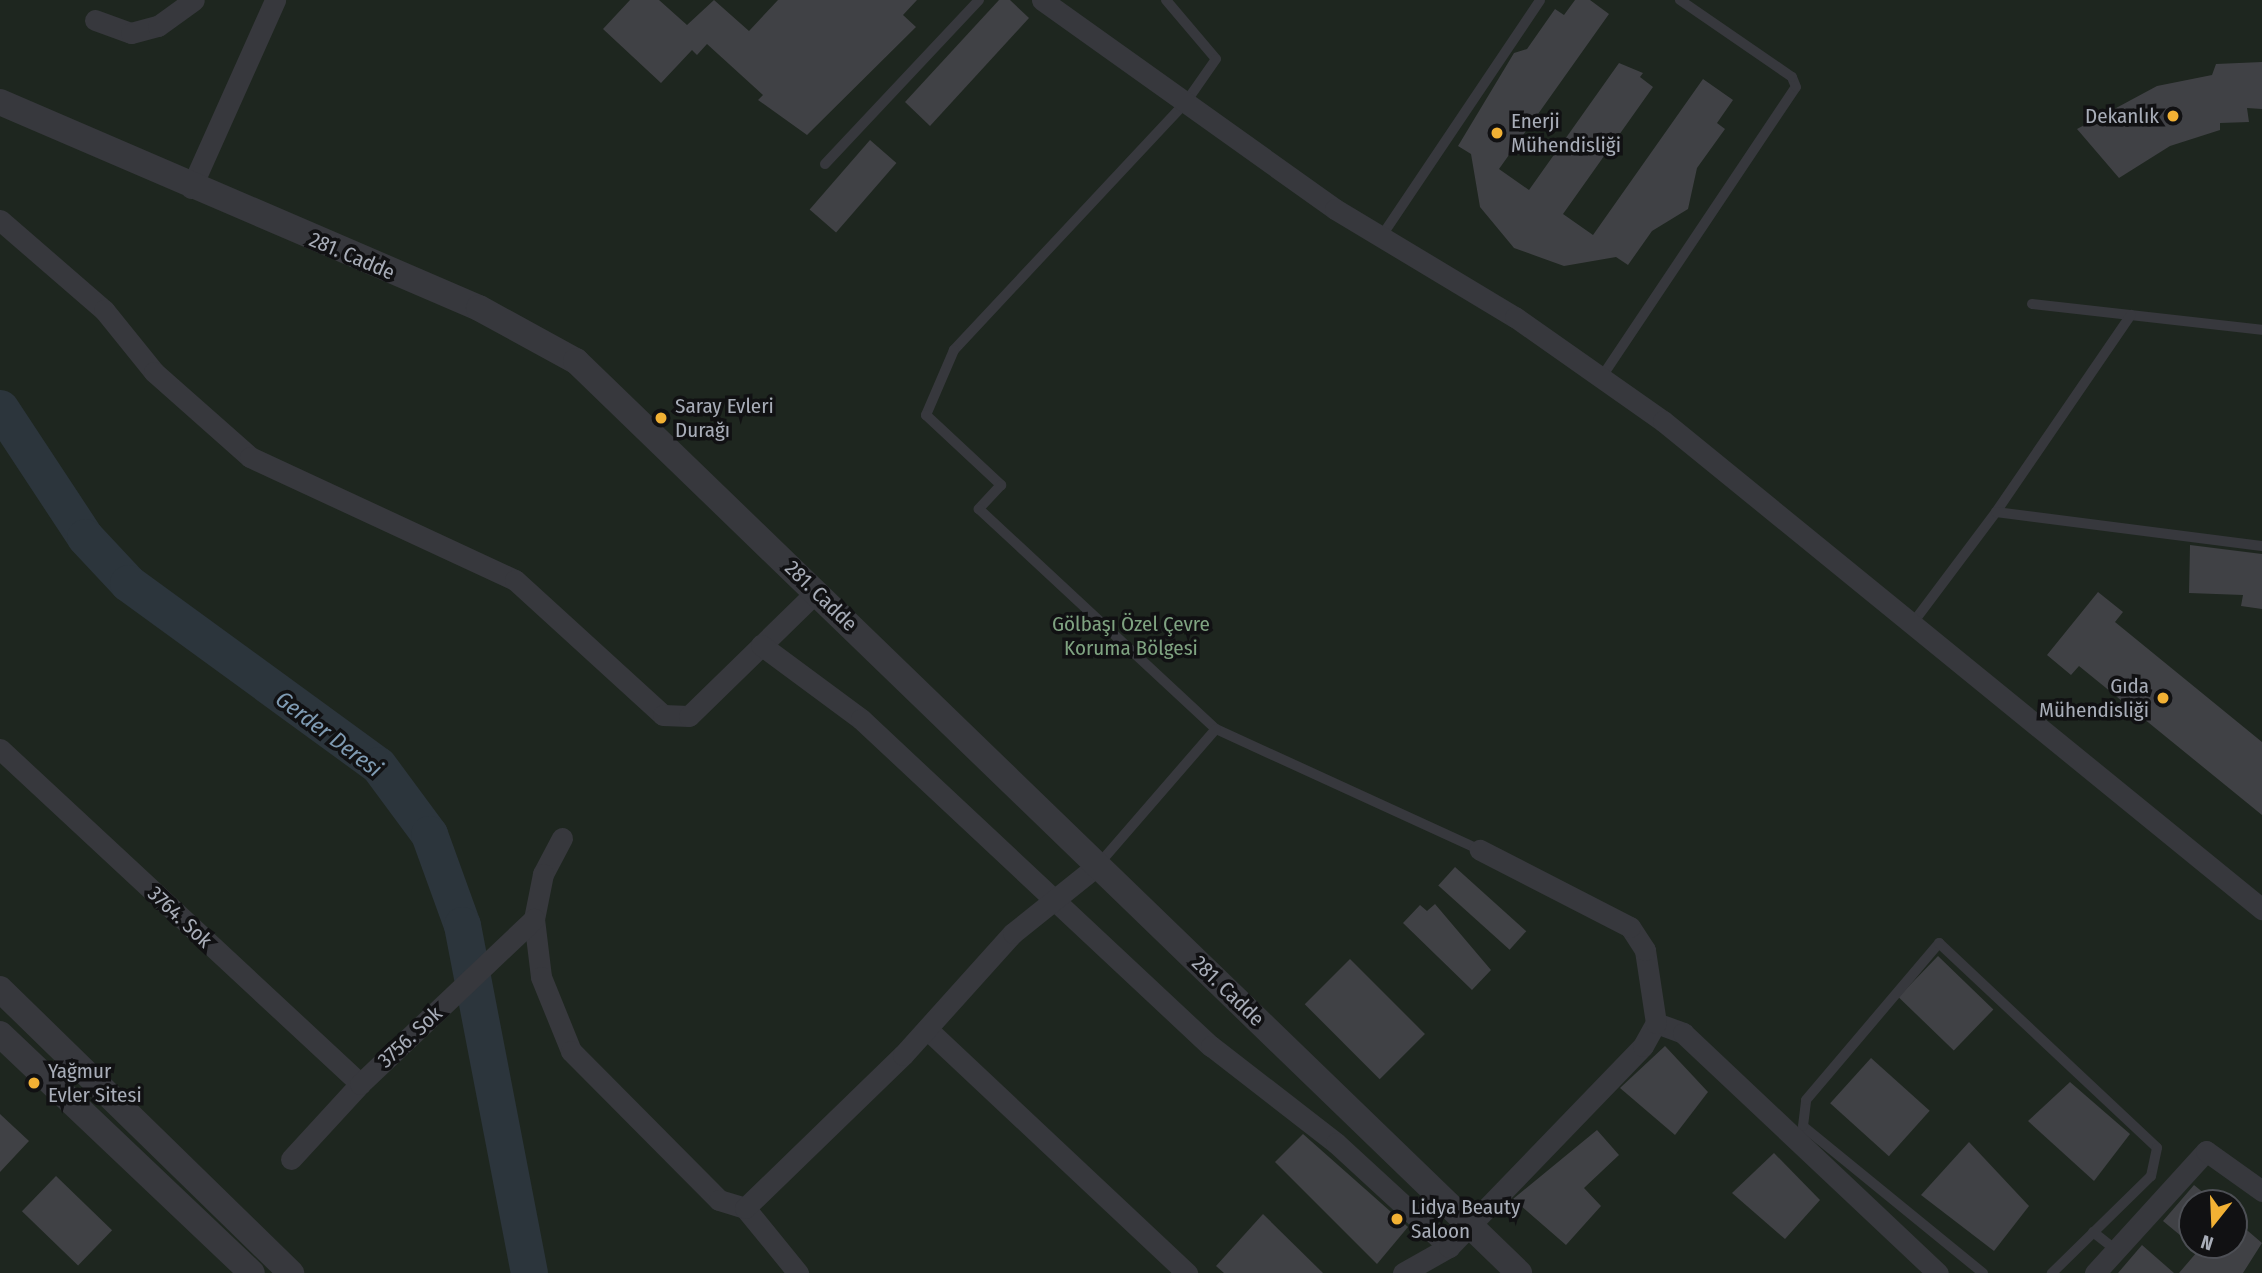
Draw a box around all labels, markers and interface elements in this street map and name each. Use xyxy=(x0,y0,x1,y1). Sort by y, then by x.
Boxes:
place label: Dekanlık xyxy=(2085,103,2159,129)
place label: Enerji Mühendisliği xyxy=(1511,108,1621,158)
marker: Dekanlık xyxy=(2165,108,2181,124)
marker: Enerji Mühendisliği xyxy=(1489,125,1505,141)
street label: 281. Cadde xyxy=(305,227,399,285)
place label: Saray Evleri Durağı xyxy=(675,393,774,443)
marker: Saray Evleri Durağı xyxy=(653,410,669,426)
street label: 281. Cadde xyxy=(780,556,862,636)
park label: Gölbaşı Özel Çevre Koruma Bölgesi xyxy=(1052,611,1210,661)
place label: Gıda Mühendisliği xyxy=(2039,673,2149,723)
water label: Gerder Deresi xyxy=(270,685,388,783)
marker: Gıda Mühendisliği xyxy=(2155,690,2171,706)
street label: 3764. Sok xyxy=(143,881,217,953)
street label: 281. Cadde xyxy=(1187,951,1269,1031)
street label: 3756. Sok xyxy=(373,1001,447,1073)
place label: Yağmur Evler Sitesi xyxy=(48,1058,142,1108)
marker: Yağmur Evler Sitesi xyxy=(26,1075,42,1091)
north arrow xyxy=(2178,1189,2248,1259)
place label: Lidya Beauty Saloon xyxy=(1411,1194,1520,1244)
marker: Lidya Beauty Saloon xyxy=(1389,1211,1405,1227)
text: N xyxy=(2198,1230,2216,1255)

